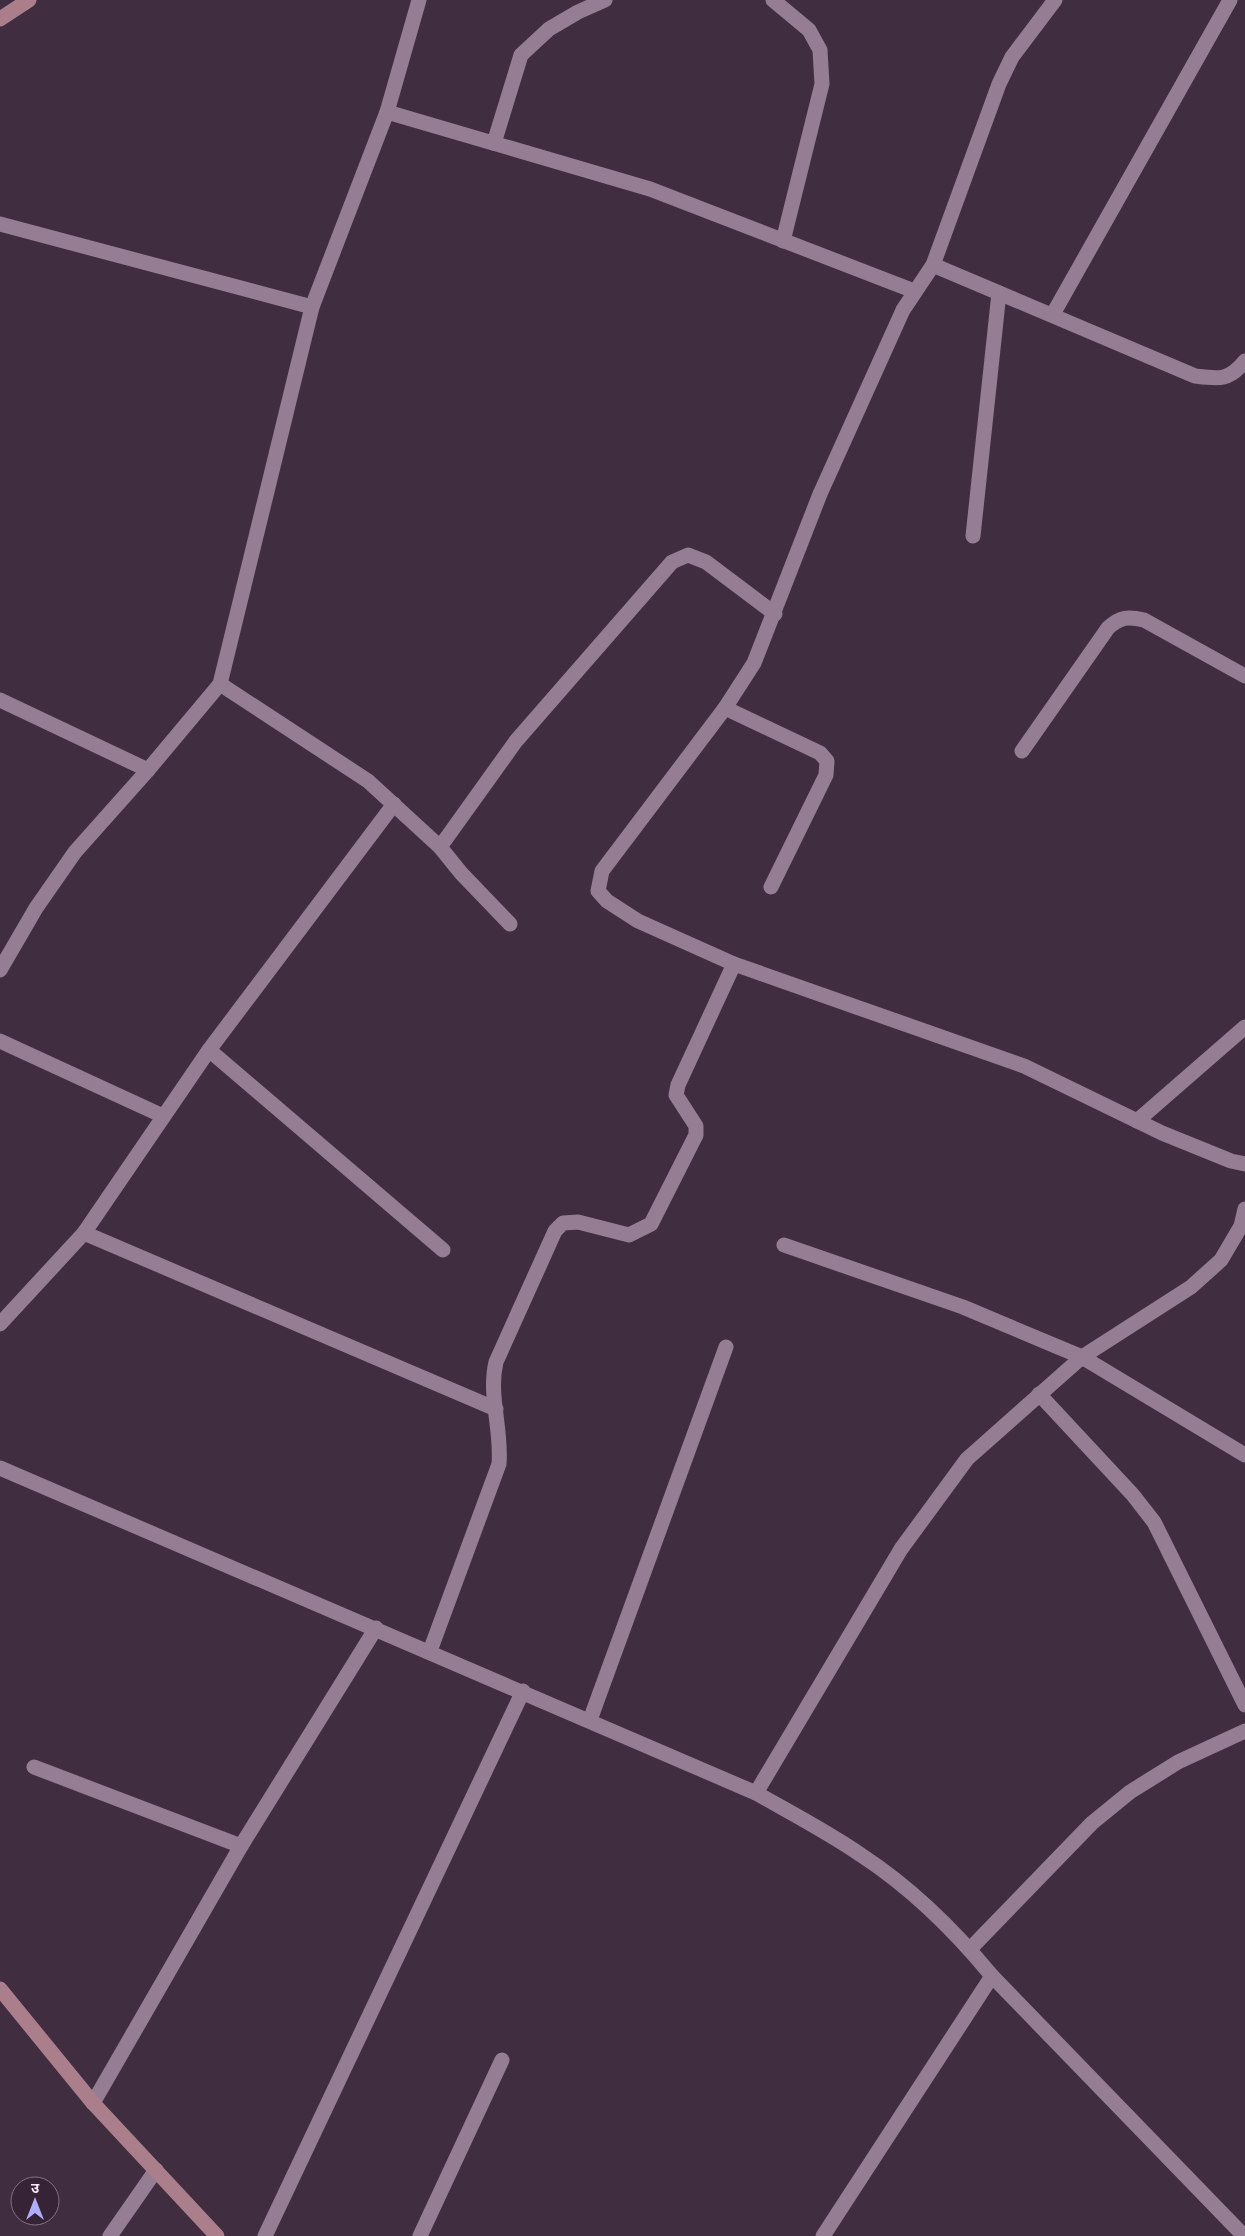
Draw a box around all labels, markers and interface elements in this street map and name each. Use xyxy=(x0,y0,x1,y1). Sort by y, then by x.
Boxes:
north arrow xyxy=(10,2176,60,2226)
text: उ xyxy=(31,2179,40,2196)

